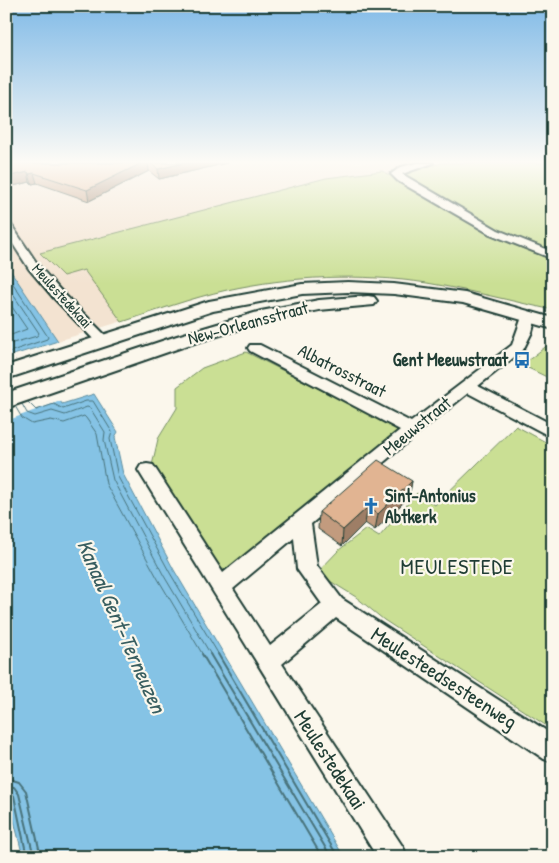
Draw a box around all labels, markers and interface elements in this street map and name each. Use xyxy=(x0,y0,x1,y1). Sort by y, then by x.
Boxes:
street label: Meulestedekaai xyxy=(27,259,97,333)
street label: New-Orleansstraat xyxy=(185,294,312,351)
street label: Albatrosstraat xyxy=(294,338,391,404)
place label: Gent Meeuwstraat xyxy=(393,347,509,372)
bus stop icon: Gent Meeuwstraat xyxy=(512,350,532,370)
street label: Meeuwstraat xyxy=(377,390,457,461)
place label: Sint-Antonius Abtkerk xyxy=(385,483,476,529)
church icon: Sint-Antonius Abtkerk xyxy=(361,496,381,516)
water label: Kanaal Gent-Terneuzen xyxy=(70,534,175,719)
district label: MEULESTEDE xyxy=(400,551,514,581)
street label: Meulesteedsesteenweg xyxy=(366,619,523,736)
street label: Meulestedekaai xyxy=(287,704,373,815)

